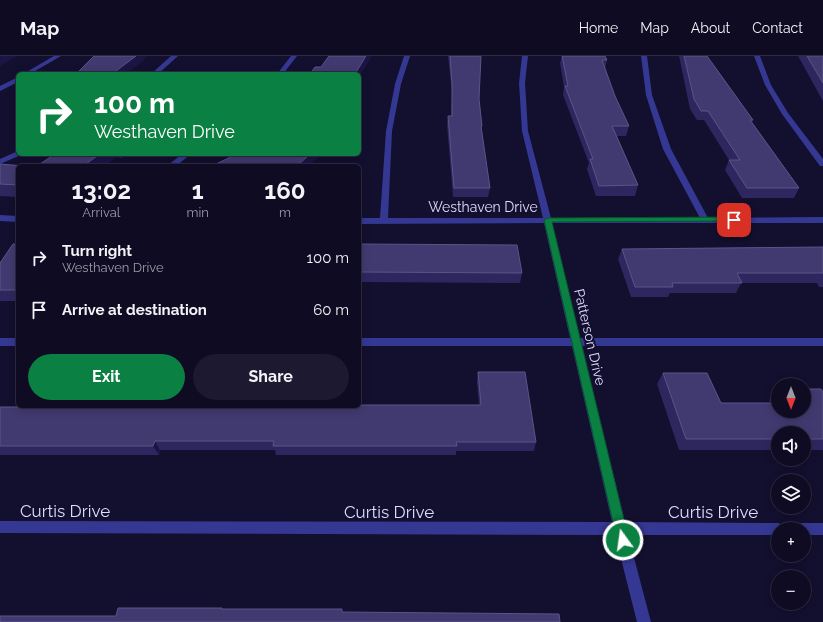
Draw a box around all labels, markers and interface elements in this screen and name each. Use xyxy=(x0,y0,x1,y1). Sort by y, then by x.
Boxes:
text: Map xyxy=(20,17,59,39)
text: Home xyxy=(579,20,618,36)
text: Map xyxy=(640,20,669,36)
text: About xyxy=(691,20,730,36)
text: Contact xyxy=(752,20,803,36)
text: 100 m xyxy=(94,87,175,120)
icon: right xyxy=(28,88,80,140)
text: Westhaven Drive xyxy=(94,121,235,142)
text: 13:02 xyxy=(72,176,131,205)
text: 1 xyxy=(192,176,204,205)
text: 160 xyxy=(264,176,306,205)
street label: Westhaven Drive xyxy=(428,199,538,215)
pin xyxy=(717,203,751,237)
text: Arrival xyxy=(82,205,120,220)
text: min xyxy=(186,205,209,220)
text: m xyxy=(279,205,291,220)
icon: arrive xyxy=(723,209,745,231)
text: Turn right xyxy=(62,242,132,260)
icon: right xyxy=(28,247,50,269)
text: 100 m xyxy=(307,249,349,267)
text: Westhaven Drive xyxy=(62,260,164,275)
street label: Patterson Drive xyxy=(571,287,609,387)
icon: arrive xyxy=(28,299,50,321)
text: Arrive at destination xyxy=(62,301,207,319)
text: 60 m xyxy=(313,301,349,319)
button: Exit xyxy=(28,354,185,400)
button: Share xyxy=(193,354,349,400)
north arrow xyxy=(771,378,811,418)
map controls xyxy=(771,378,811,610)
button: sound xyxy=(771,426,811,466)
button: layers xyxy=(771,474,811,514)
street label: Curtis Drive xyxy=(20,501,110,521)
street label: Curtis Drive xyxy=(344,502,434,522)
street label: Curtis Drive xyxy=(668,502,758,522)
position arrow xyxy=(602,519,644,561)
button: + xyxy=(771,522,811,562)
button: − xyxy=(771,570,811,610)

